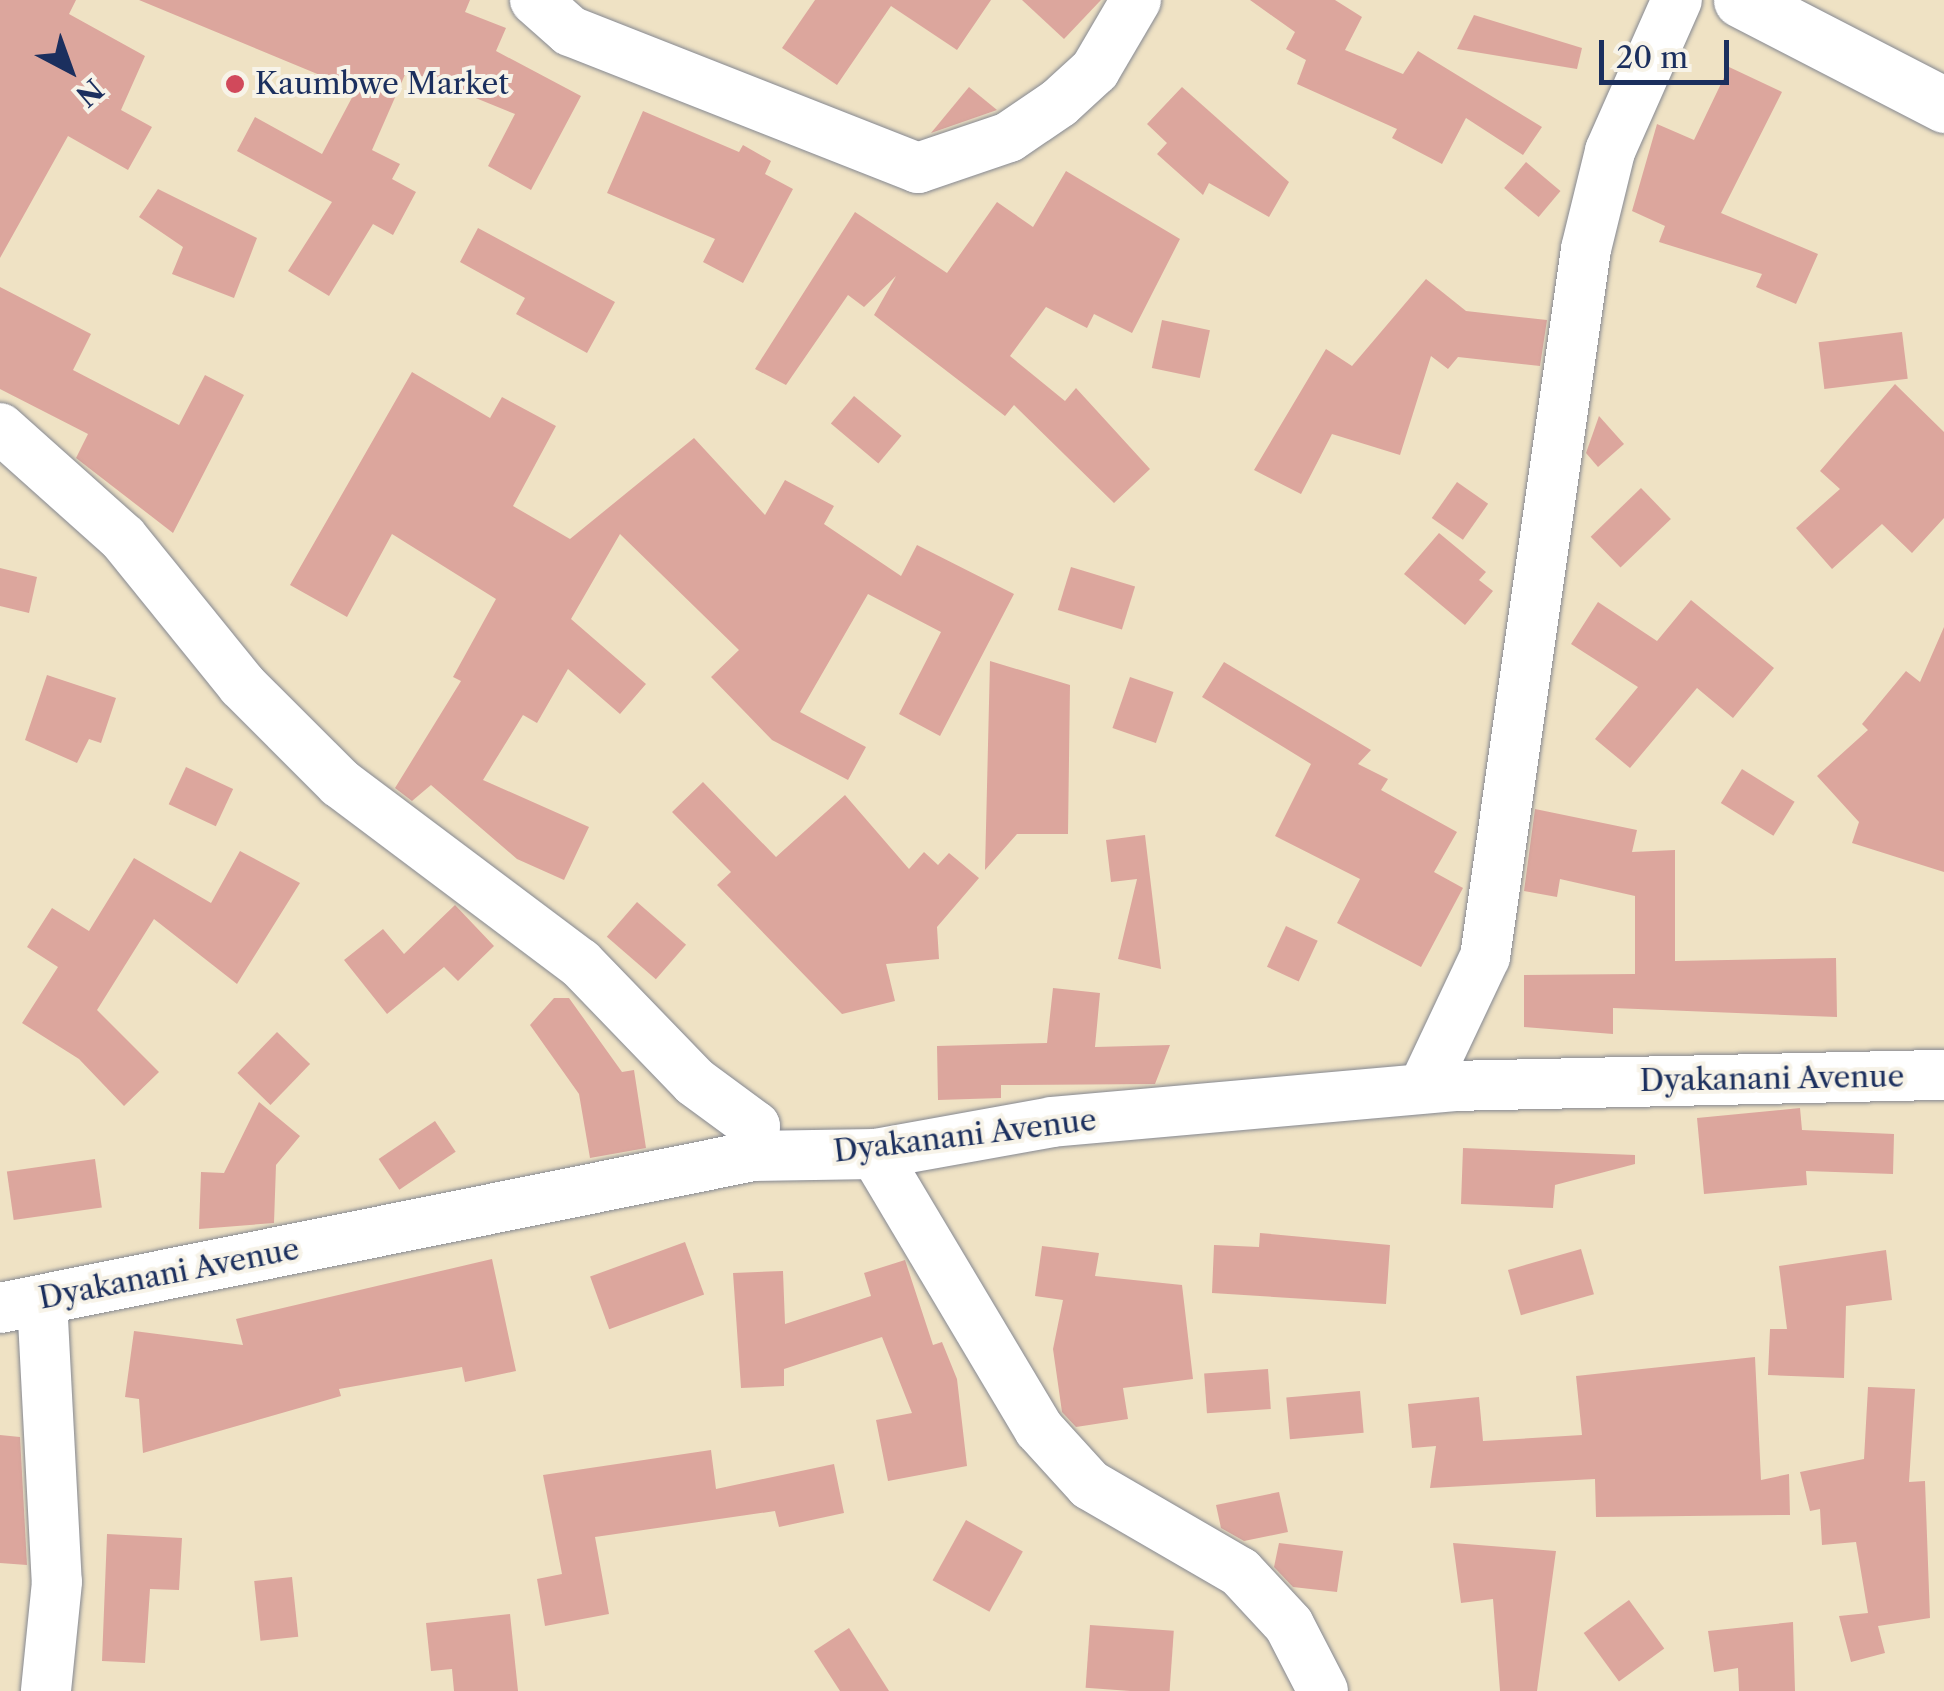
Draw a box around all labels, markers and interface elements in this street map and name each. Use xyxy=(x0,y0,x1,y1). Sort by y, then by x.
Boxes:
north arrow xyxy=(20,20,120,120)
scale bar xyxy=(1604,20,1734,82)
text: 20 m xyxy=(1616,39,1688,76)
place label: Kaumbwe Market xyxy=(255,66,509,102)
text: N xyxy=(69,72,110,113)
marker: Kaumbwe Market xyxy=(224,73,246,95)
street label: Dyakanani Avenue xyxy=(1639,1059,1905,1099)
street label: Dyakanani Avenue xyxy=(831,1102,1099,1170)
street label: Dyakanani Avenue xyxy=(35,1231,303,1317)

